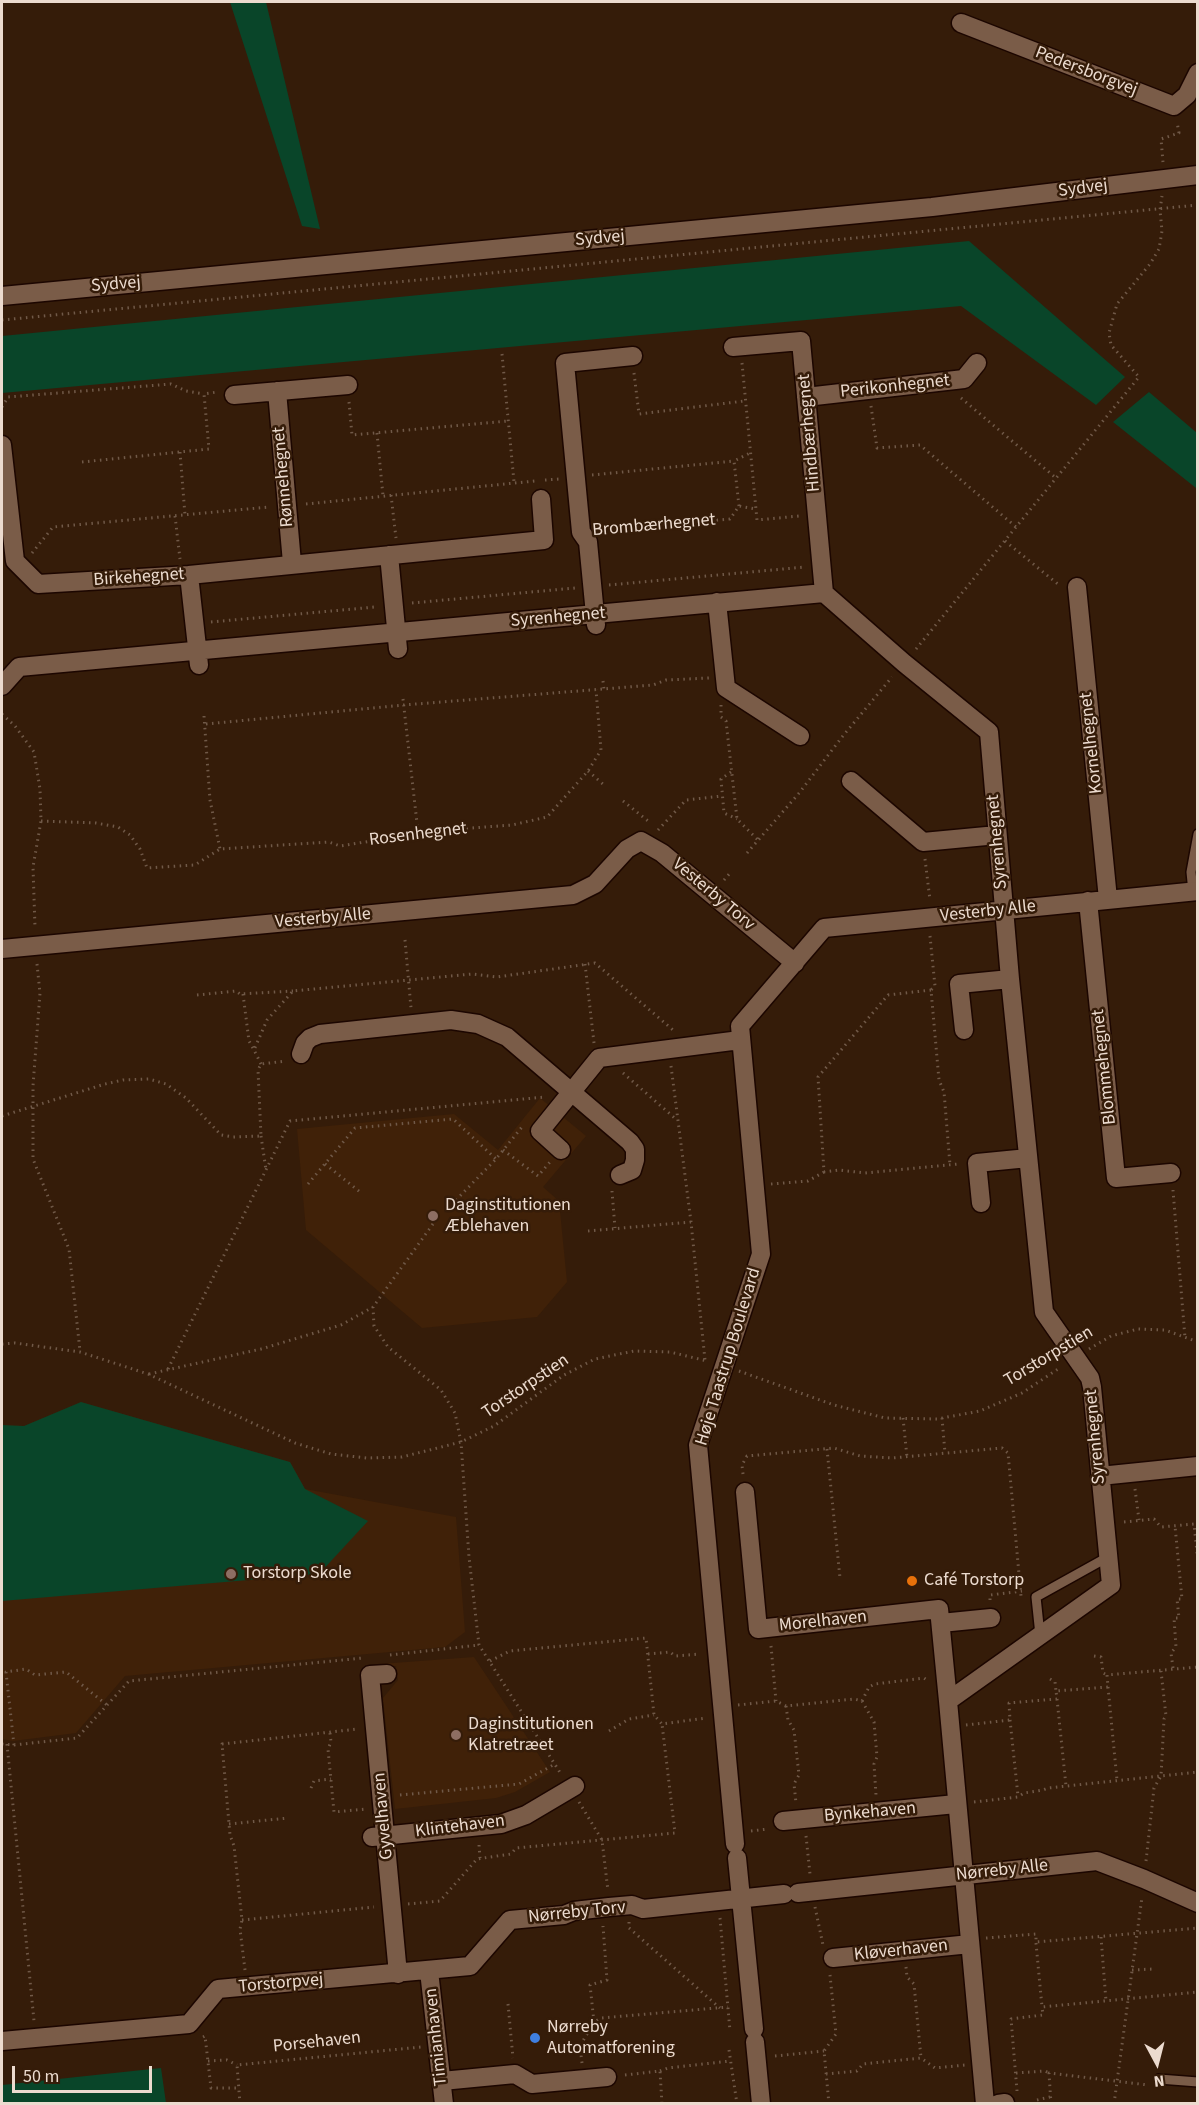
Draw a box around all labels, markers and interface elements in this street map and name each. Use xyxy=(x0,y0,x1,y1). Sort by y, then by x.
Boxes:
street label: Pedersborgvej xyxy=(1032,43,1140,101)
street label: Sydvej xyxy=(1057,175,1109,203)
street label: Sydvej xyxy=(574,226,626,252)
street label: Sydvej xyxy=(90,272,142,298)
street label: Perikonhegnet xyxy=(839,371,951,403)
street label: Hindbærhegnet xyxy=(794,373,826,493)
street label: Rønnehegnet xyxy=(269,426,299,528)
street label: Brombærhegnet xyxy=(592,510,716,542)
street label: Birkehegnet xyxy=(93,564,185,592)
street label: Syrenhegnet xyxy=(510,603,606,633)
street label: Kornelhegnet xyxy=(1076,691,1108,795)
street label: Syrenhegnet xyxy=(983,794,1013,890)
street label: Rosenhegnet xyxy=(368,818,468,852)
street label: Vesterby Torv xyxy=(667,854,759,936)
street label: Vesterby Alle xyxy=(939,896,1037,928)
street label: Vesterby Alle xyxy=(274,904,372,934)
street label: Blommehegnet xyxy=(1088,1008,1122,1126)
place label: Daginstitutionen Æblehaven xyxy=(445,1195,571,1238)
marker: Daginstitutionen Æblehaven xyxy=(426,1209,440,1223)
street label: Høje Taastrup Boulevard xyxy=(692,1265,766,1449)
street label: Torstorpstien xyxy=(1001,1322,1097,1392)
street label: Torstorpstien xyxy=(479,1350,573,1424)
street label: Syrenhegnet xyxy=(1081,1389,1111,1485)
place label: Torstorp Skole xyxy=(243,1563,351,1585)
marker: Torstorp Skole xyxy=(224,1567,238,1581)
place label: Café Torstorp xyxy=(924,1570,1024,1592)
marker: Café Torstorp xyxy=(905,1574,919,1588)
street label: Morelhaven xyxy=(778,1607,868,1637)
place label: Daginstitutionen Klatretræet xyxy=(468,1714,594,1756)
marker: Daginstitutionen Klatretræet xyxy=(449,1728,463,1742)
street label: Gyvelhaven xyxy=(369,1772,399,1860)
street label: Bynkehaven xyxy=(823,1798,917,1828)
street label: Klintehaven xyxy=(414,1811,506,1843)
street label: Nørreby Alle xyxy=(955,1855,1049,1887)
street label: Nørreby Torv xyxy=(527,1897,627,1929)
street label: Kløverhaven xyxy=(853,1935,949,1967)
street label: Torstorpvej xyxy=(238,1970,324,1998)
street label: Timianhaven xyxy=(421,1987,453,2087)
place label: Nørreby Automatforening xyxy=(547,2017,675,2060)
street label: Porsehaven xyxy=(272,2028,362,2058)
marker: Nørreby Automatforening xyxy=(528,2031,542,2045)
north arrow xyxy=(1127,2033,1187,2093)
scale bar xyxy=(15,2054,154,2092)
text: 50 m xyxy=(23,2064,59,2089)
text: N xyxy=(1153,2069,1166,2092)

